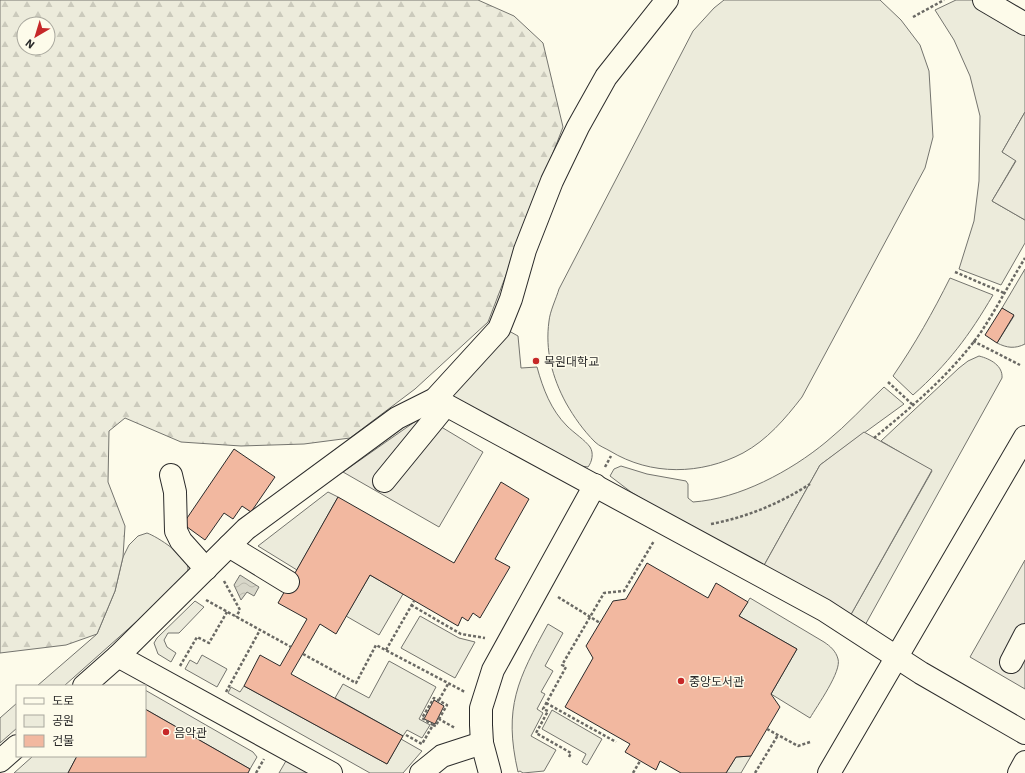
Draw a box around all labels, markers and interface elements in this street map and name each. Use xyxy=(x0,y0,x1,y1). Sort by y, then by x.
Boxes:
north arrow xyxy=(16,16,56,56)
text: N xyxy=(22,36,37,52)
place label: 목원대학교 xyxy=(544,354,599,369)
marker: 목원대학교 xyxy=(531,356,541,366)
place label: 중앙도서관 xyxy=(689,674,744,689)
marker: 중앙도서관 xyxy=(676,676,686,686)
legend xyxy=(16,685,146,757)
text: 도로 xyxy=(52,693,74,708)
text: 공원 xyxy=(52,713,74,728)
place label: 음악관 xyxy=(174,725,207,740)
marker: 음악관 xyxy=(161,727,171,737)
text: 건물 xyxy=(52,733,74,748)

